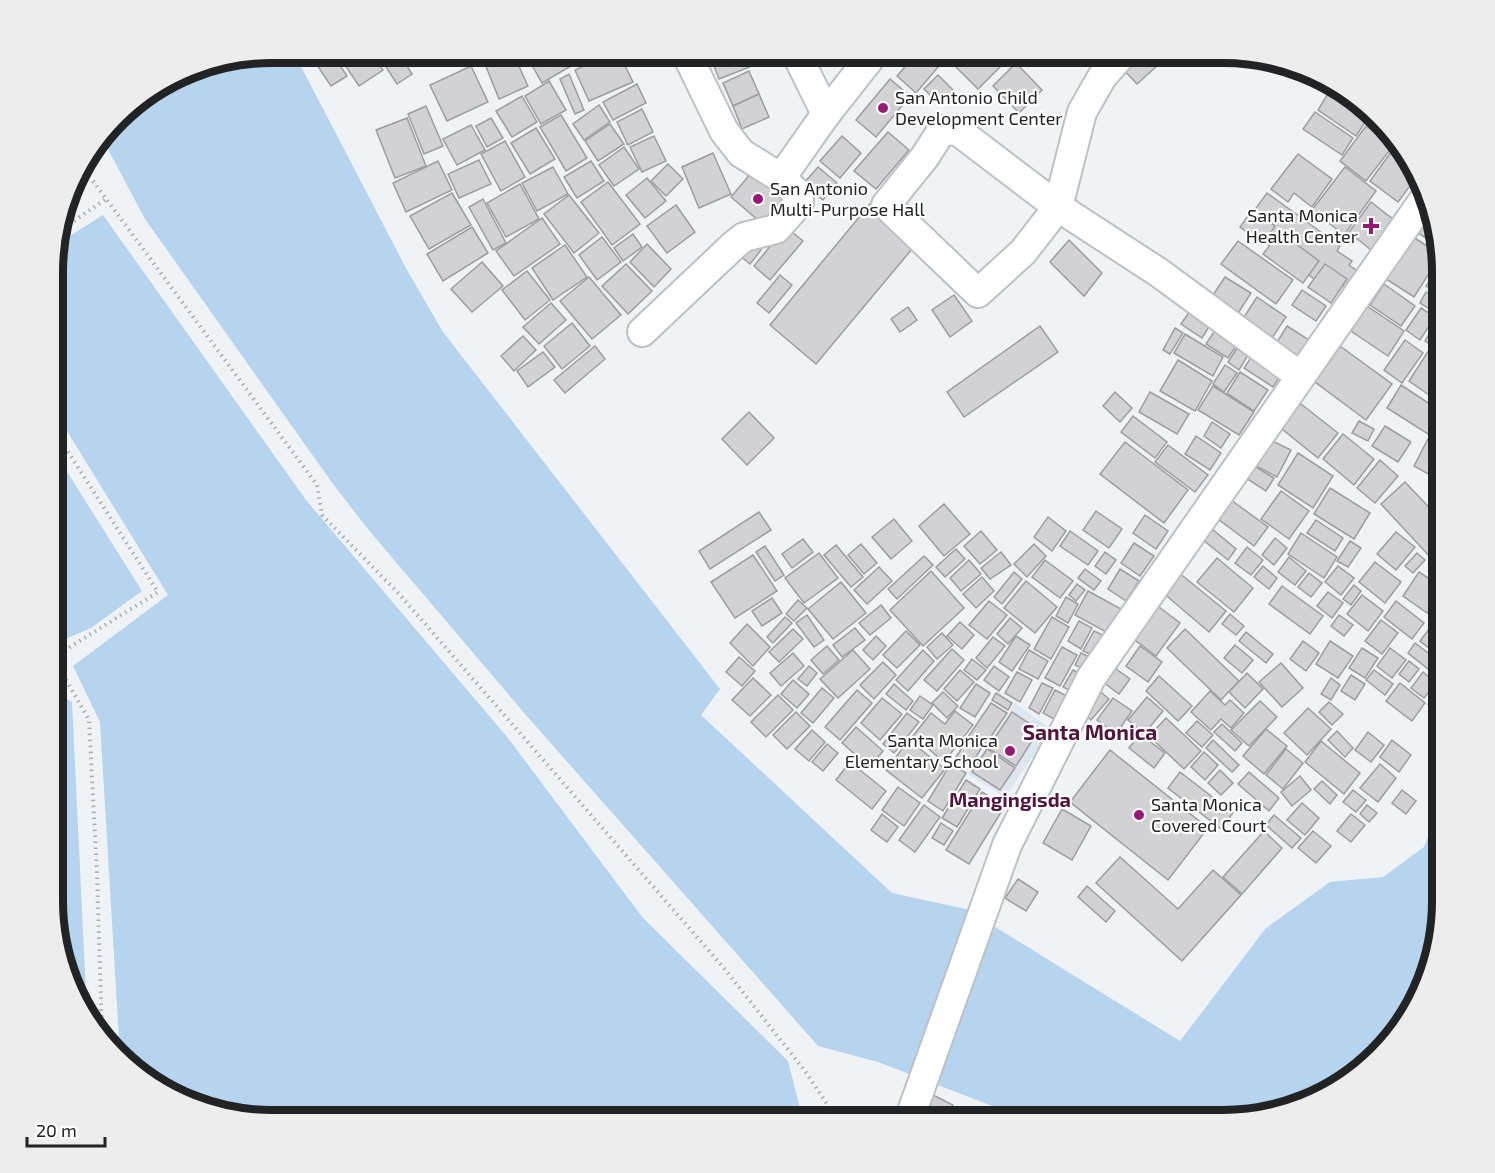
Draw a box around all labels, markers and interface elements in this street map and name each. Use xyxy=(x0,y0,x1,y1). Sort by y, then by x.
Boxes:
place label: San Antonio Child Development Center xyxy=(895,86,1063,129)
marker: San Antonio Child Development Center xyxy=(876,101,890,115)
place label: San Antonio Multi-Purpose Hall xyxy=(770,177,926,220)
marker: San Antonio Multi-Purpose Hall xyxy=(751,192,765,206)
place label: Santa Monica Health Center xyxy=(1246,204,1358,247)
marker: Santa Monica Health Center xyxy=(1362,217,1380,235)
district label: Santa Monica xyxy=(1023,719,1157,744)
place label: Santa Monica Elementary School xyxy=(845,729,999,772)
marker: Santa Monica Elementary School xyxy=(1003,744,1017,758)
district label: Mangingisda xyxy=(949,787,1071,811)
place label: Santa Monica Covered Court xyxy=(1151,793,1266,836)
marker: Santa Monica Covered Court xyxy=(1132,808,1146,822)
scale bar xyxy=(27,1110,105,1148)
text: 20 m xyxy=(36,1119,77,1141)

